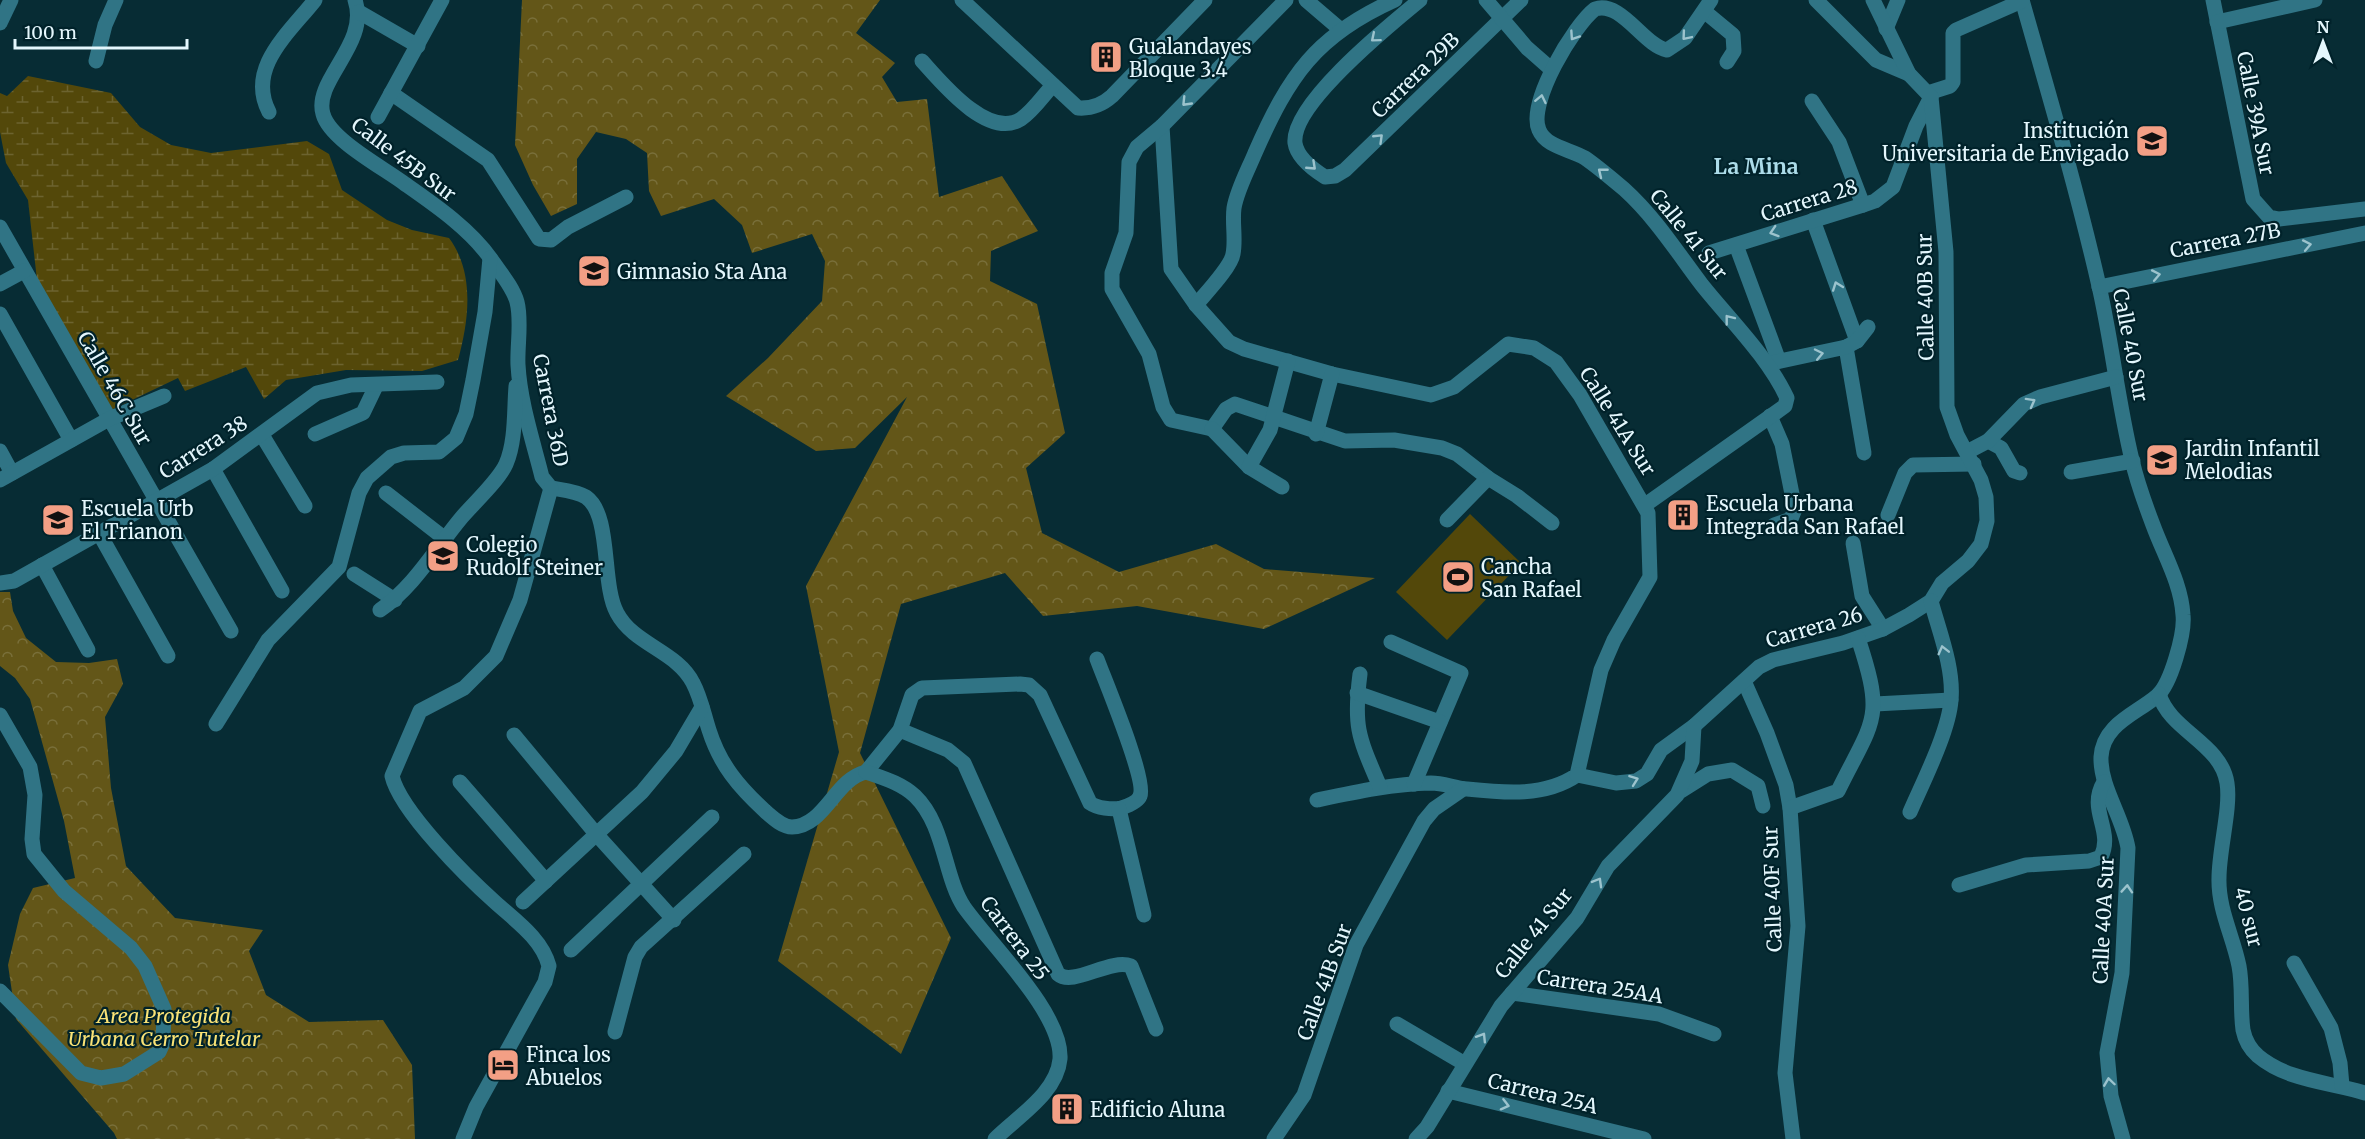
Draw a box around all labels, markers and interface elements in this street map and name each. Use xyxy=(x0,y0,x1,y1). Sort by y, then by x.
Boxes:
scale bar xyxy=(15,12,188,50)
north arrow xyxy=(2293,12,2353,72)
text: N xyxy=(2317,17,2330,37)
text: 100 m xyxy=(24,21,77,44)
street label: Carrera 29B xyxy=(1366,27,1464,123)
one-way arrow xyxy=(1682,29,1693,40)
one-way arrow xyxy=(1570,30,1581,41)
one-way arrow xyxy=(1371,31,1382,42)
place label: Gualandayes Bloque 3.4 xyxy=(1129,34,1252,82)
building icon: Gualandayes Bloque 3.4 xyxy=(1088,39,1124,75)
street label: Calle 39A Sur xyxy=(2232,49,2280,177)
one-way arrow xyxy=(1534,94,1547,104)
one-way arrow xyxy=(1182,95,1193,105)
street label: Calle 45B Sur xyxy=(347,112,461,206)
place label: Institución Universitaria de Envigado xyxy=(1882,118,2129,166)
school or university icon: Institución Universitaria de Envigado xyxy=(2134,123,2170,159)
one-way arrow xyxy=(1372,134,1383,145)
district label: La Mina xyxy=(1713,153,1799,180)
one-way arrow xyxy=(1305,159,1316,170)
one-way arrow xyxy=(1598,168,1609,179)
street label: Carrera 28 xyxy=(1758,173,1860,227)
street label: Calle 41 Sur xyxy=(1645,184,1733,284)
street label: Carrera 27B xyxy=(2168,217,2282,263)
one-way arrow xyxy=(1769,225,1780,237)
street label: Calle 40B Sur xyxy=(1911,233,1939,361)
one-way arrow xyxy=(2302,239,2312,252)
school or university icon: Gimnasio Sta Ana xyxy=(576,253,612,289)
place label: Gimnasio Sta Ana xyxy=(617,259,788,284)
one-way arrow xyxy=(2151,269,2161,282)
one-way arrow xyxy=(1832,281,1845,292)
street label: Calle 40 Sur xyxy=(2108,286,2154,404)
one-way arrow xyxy=(1726,314,1737,325)
street label: Calle 46C Sur xyxy=(72,327,158,449)
one-way arrow xyxy=(1814,348,1824,361)
street label: Carrera 36D xyxy=(528,352,574,468)
street label: Calle 41A Sur xyxy=(1575,362,1661,480)
one-way arrow xyxy=(2024,398,2035,409)
street label: Carrera 38 xyxy=(154,410,252,484)
place label: Jardin Infantil Melodias xyxy=(2184,436,2320,484)
school or university icon: Jardin Infantil Melodias xyxy=(2144,442,2180,478)
place label: Escuela Urbana Integrada San Rafael xyxy=(1706,491,1904,539)
place label: Escuela Urb El Trianon xyxy=(81,496,194,544)
building icon: Escuela Urbana Integrada San Rafael xyxy=(1665,497,1701,533)
school or university icon: Escuela Urb El Trianon xyxy=(40,502,76,538)
place label: Colegio Rudolf Steiner xyxy=(466,532,603,580)
school or university icon: Colegio Rudolf Steiner xyxy=(425,538,461,574)
place label: Cancha San Rafael xyxy=(1481,554,1582,602)
sports icon: Cancha San Rafael xyxy=(1440,559,1476,595)
street label: Carrera 26 xyxy=(1763,601,1865,653)
one-way arrow xyxy=(1938,645,1951,655)
one-way arrow xyxy=(1628,774,1639,787)
street label: Calle 40F Sur xyxy=(1757,826,1787,952)
street label: Calle 40A Sur xyxy=(2087,855,2119,985)
one-way arrow xyxy=(1591,878,1603,888)
street label: Calle 41 Sur xyxy=(1489,883,1577,983)
street label: 40 sur xyxy=(2230,884,2268,950)
one-way arrow xyxy=(2121,885,2134,894)
street label: Carrera 25 xyxy=(975,891,1055,985)
street label: Calle 41B Sur xyxy=(1291,920,1357,1044)
street label: Carrera 25AA xyxy=(1535,964,1666,1008)
park label: Area Protegida Urbana Cerro Tutelar xyxy=(68,1003,261,1051)
one-way arrow xyxy=(1474,1033,1486,1043)
place label: Finca los Abuelos xyxy=(525,1042,611,1090)
hotel icon: Finca los Abuelos xyxy=(485,1047,521,1083)
street label: Carrera 25A xyxy=(1485,1067,1601,1119)
one-way arrow xyxy=(2104,1078,2116,1087)
building icon: Edificio Aluna xyxy=(1049,1091,1085,1127)
place label: Edificio Aluna xyxy=(1090,1097,1226,1122)
one-way arrow xyxy=(1500,1097,1510,1110)

